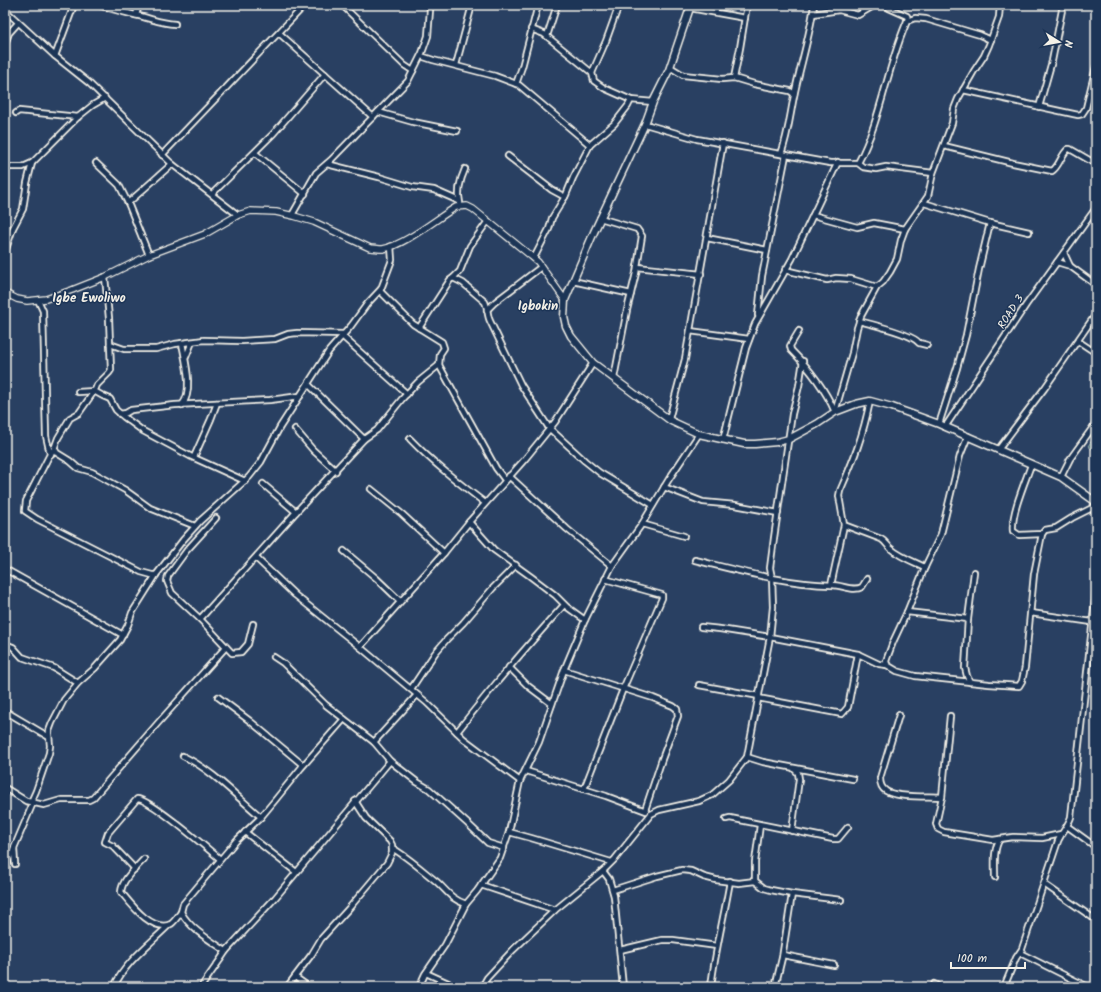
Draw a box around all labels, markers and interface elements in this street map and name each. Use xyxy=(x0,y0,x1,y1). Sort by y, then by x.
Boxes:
north arrow xyxy=(1039,22,1079,62)
text: N xyxy=(1058,39,1077,49)
district label: Igbe Ewoliwo xyxy=(52,288,126,309)
street label: ROAD 3 xyxy=(993,291,1029,333)
district label: Igbokin xyxy=(518,296,558,317)
scale bar xyxy=(951,944,1025,970)
text: 100 m xyxy=(957,949,988,968)

